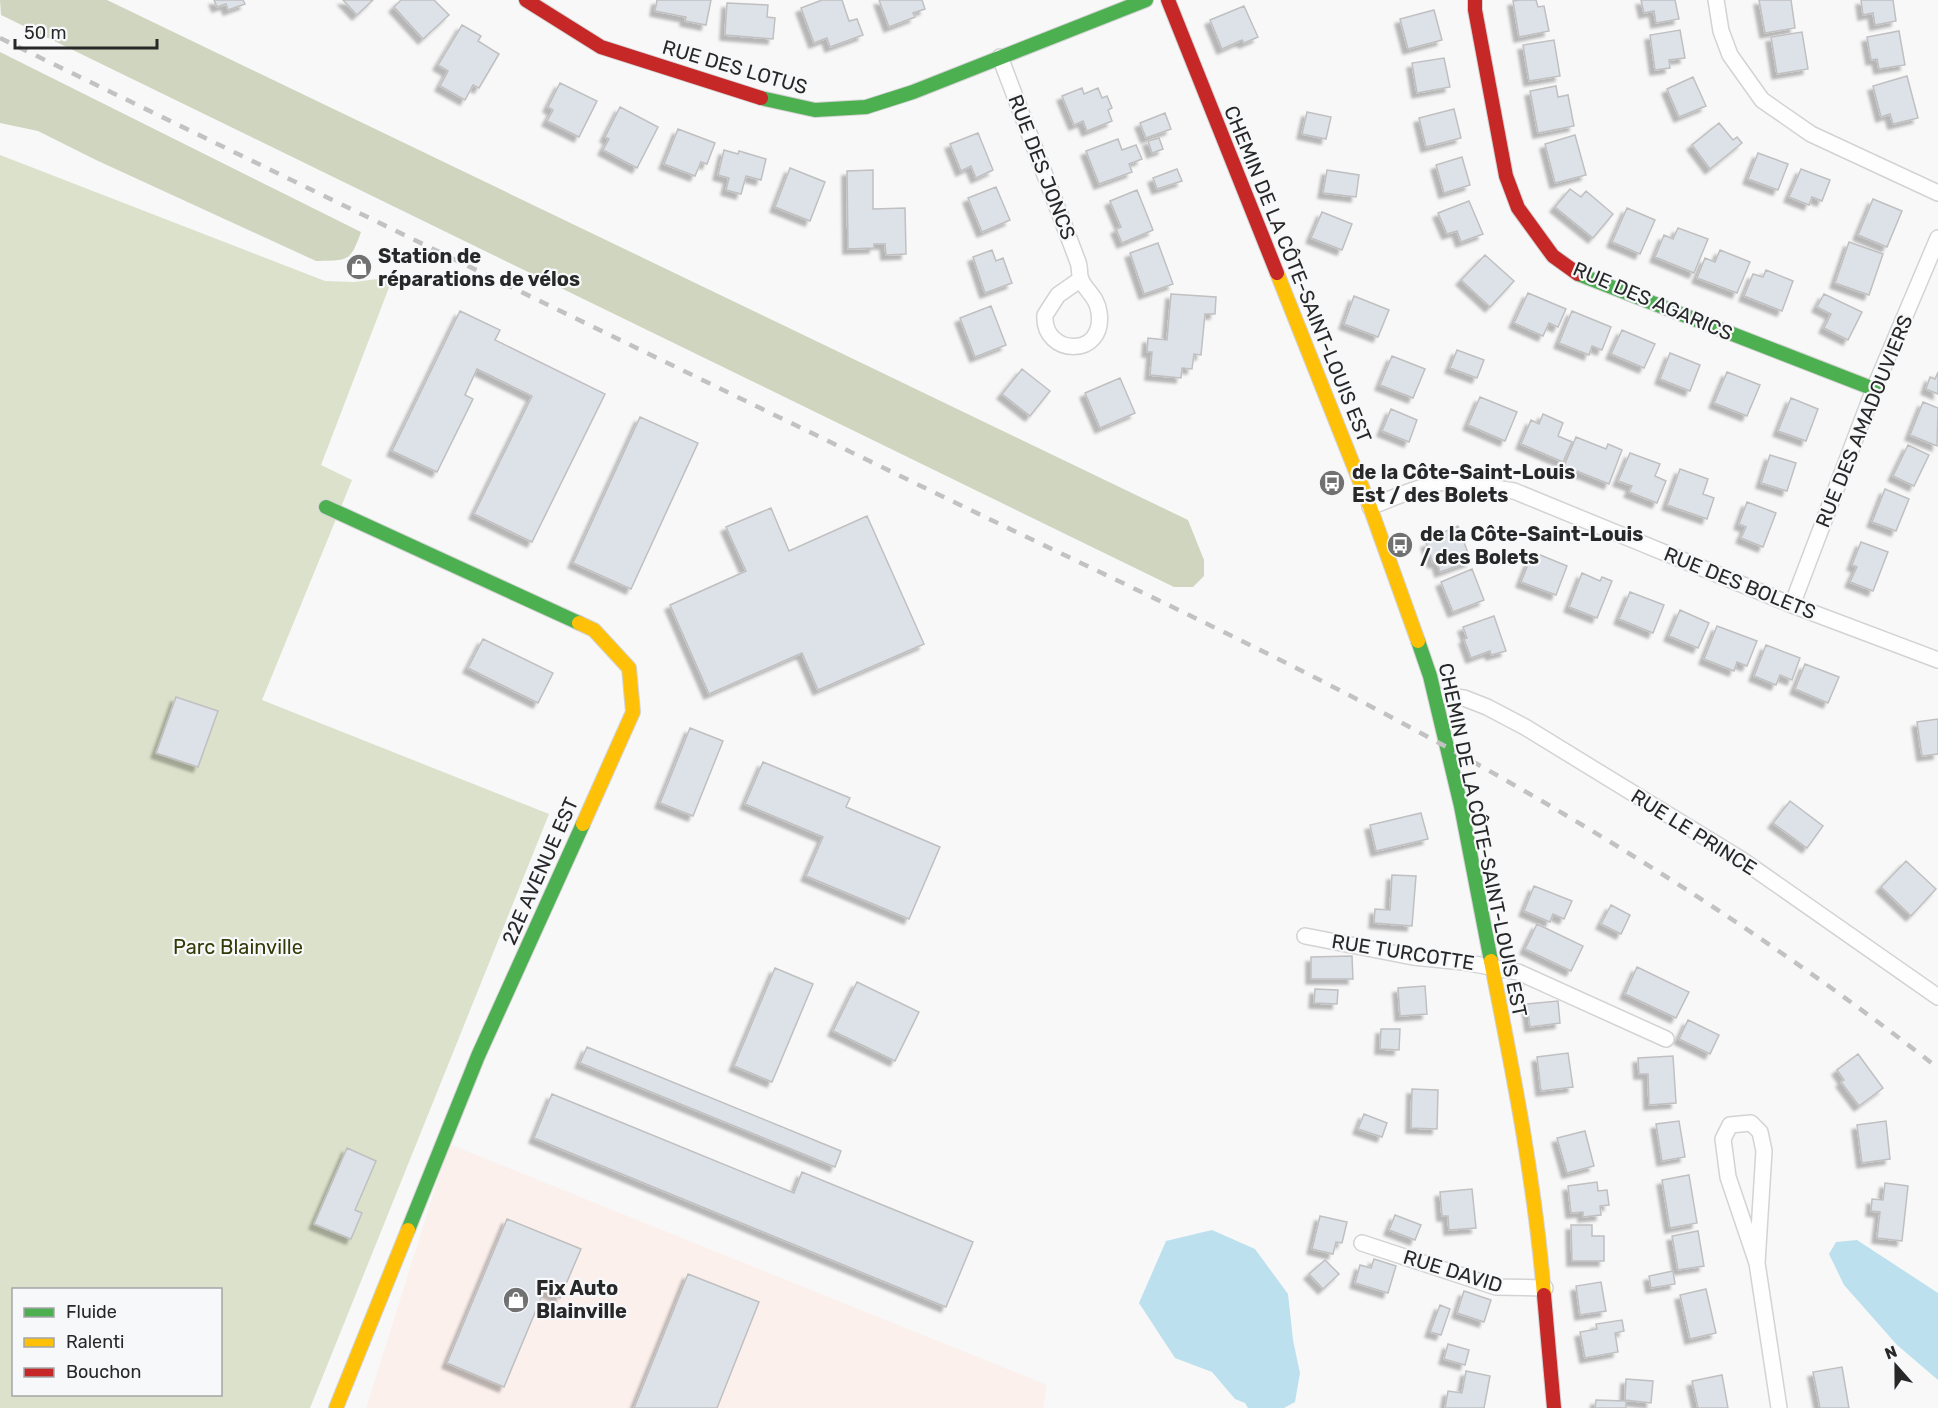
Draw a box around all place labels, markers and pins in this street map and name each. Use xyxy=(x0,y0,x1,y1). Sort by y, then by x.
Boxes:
place label: Station de réparations de vélos xyxy=(378,244,580,291)
shop icon: Station de réparations de vélos xyxy=(344,252,374,282)
place label: de la Côte-Saint-Louis Est / des Bolets xyxy=(1352,460,1575,507)
bus stop icon: de la Côte-Saint-Louis Est / des Bolets xyxy=(1317,468,1347,498)
place label: de la Côte-Saint-Louis / des Bolets xyxy=(1420,522,1643,569)
bus stop icon: de la Côte-Saint-Louis / des Bolets xyxy=(1385,530,1415,560)
place label: Fix Auto Blainville xyxy=(536,1276,627,1323)
shop icon: Fix Auto Blainville xyxy=(501,1285,531,1315)

